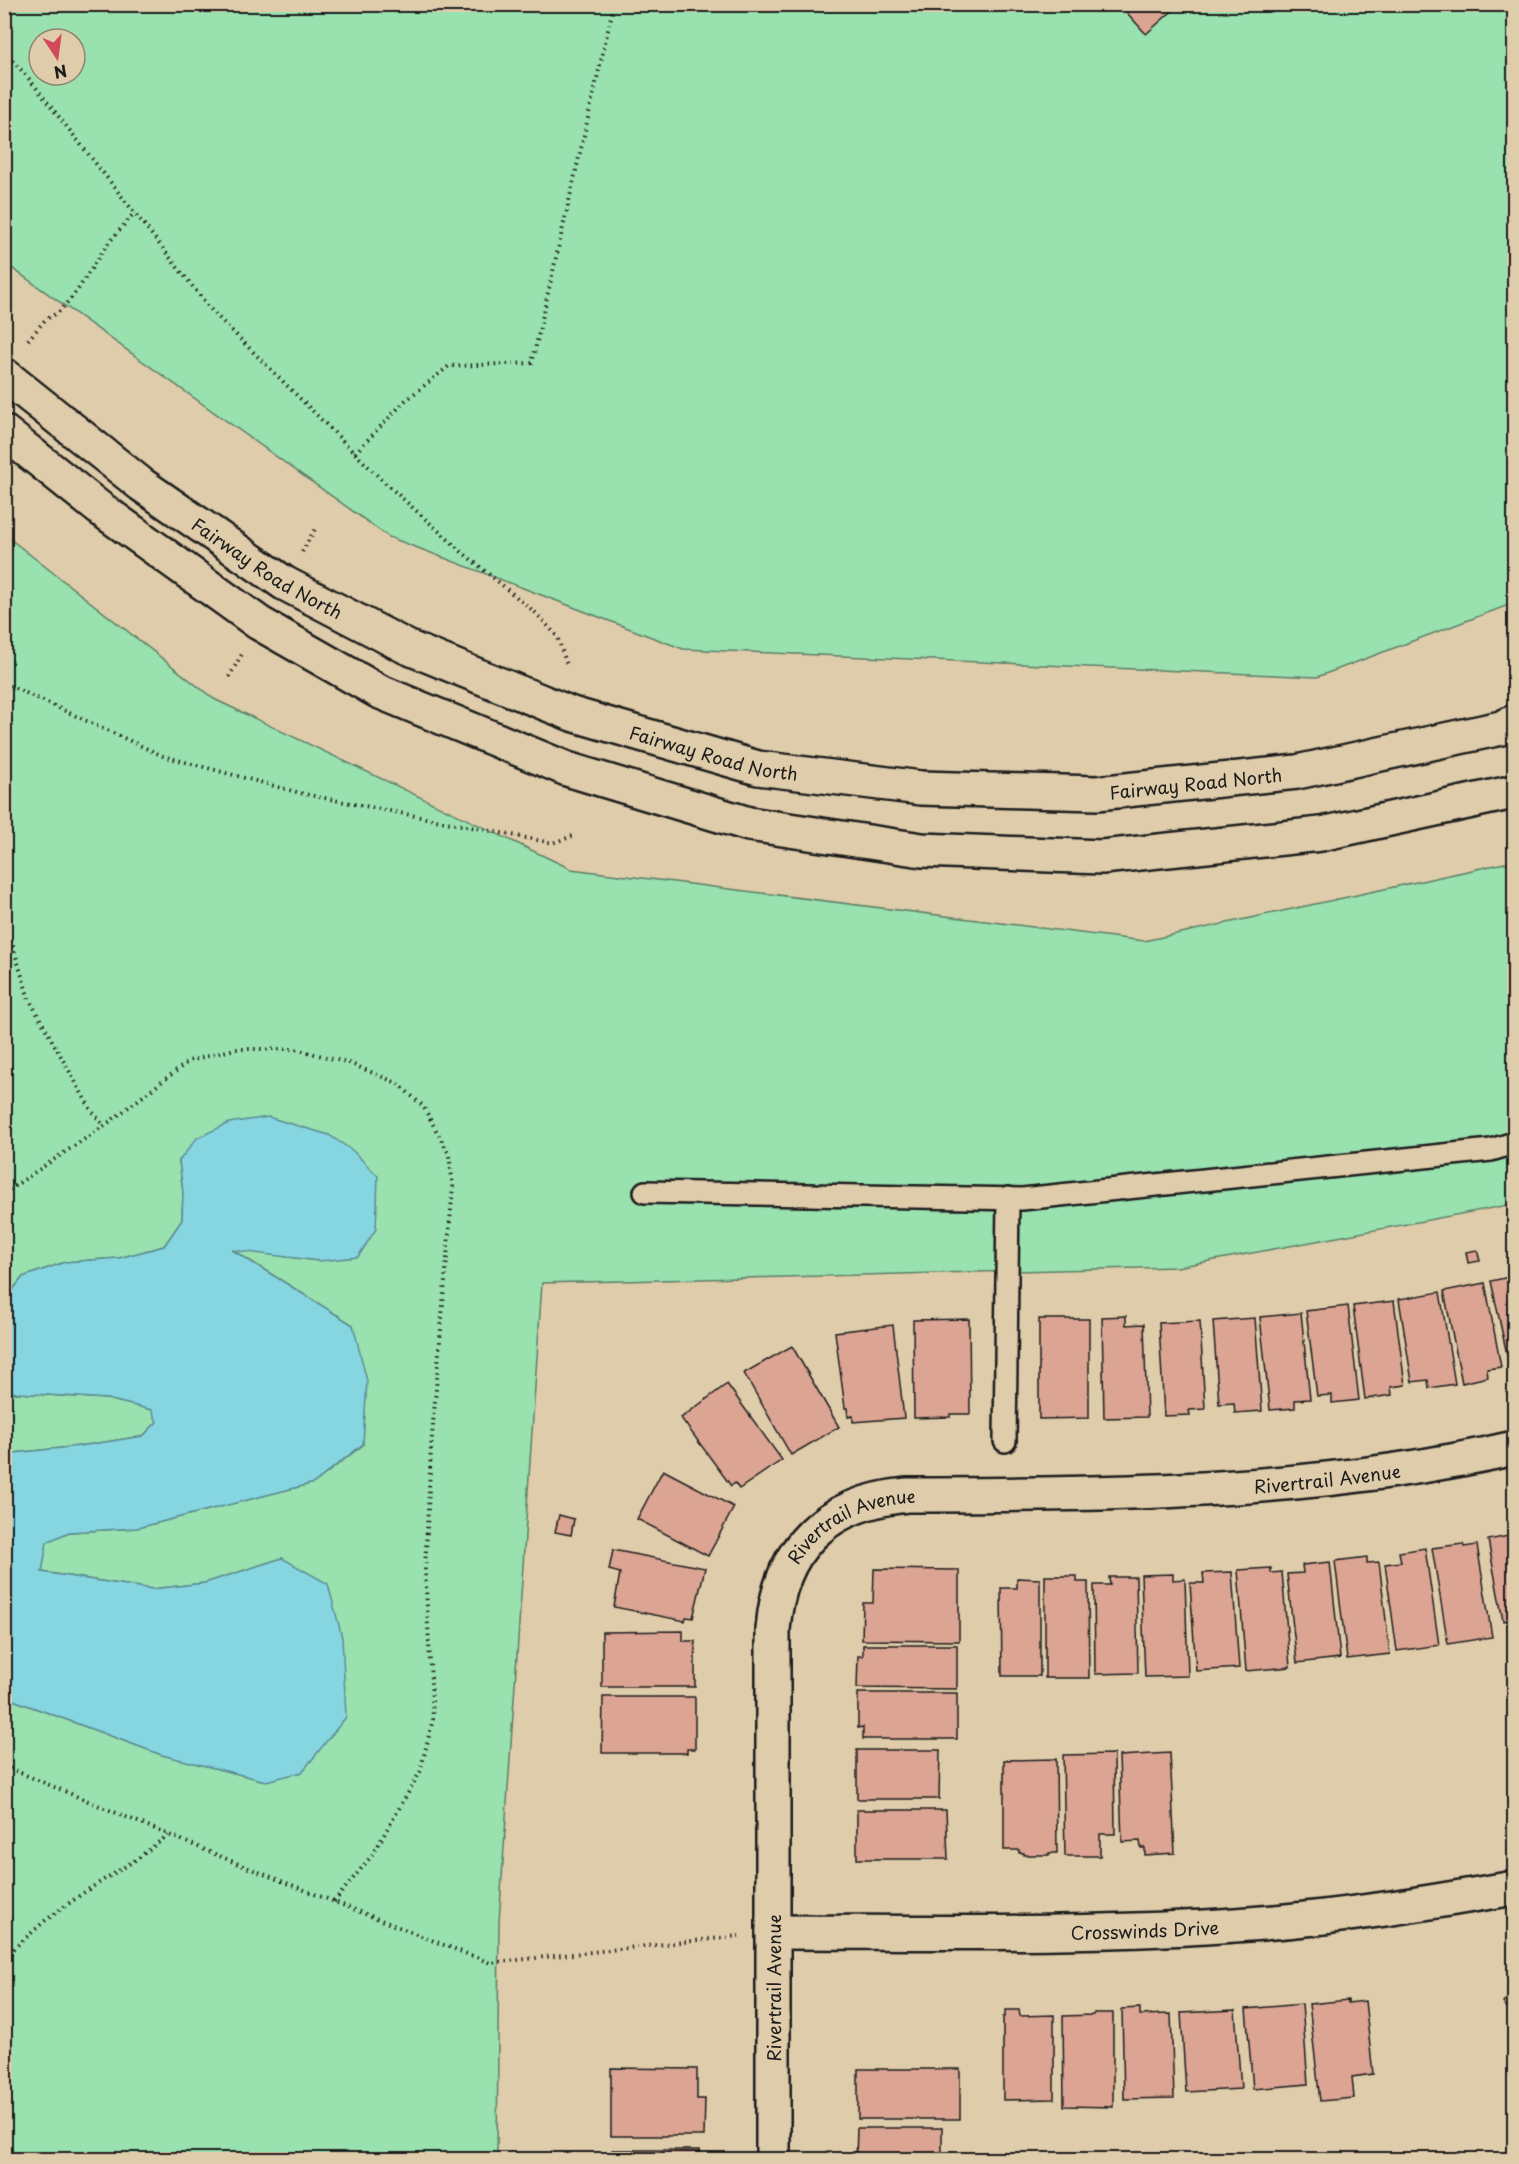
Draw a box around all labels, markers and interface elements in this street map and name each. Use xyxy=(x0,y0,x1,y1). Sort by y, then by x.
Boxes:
north arrow xyxy=(27,27,87,87)
text: N xyxy=(52,59,69,86)
street label: Fairway Road North xyxy=(187,510,348,625)
street label: Fairway Road North xyxy=(626,718,800,786)
street label: Fairway Road North xyxy=(1108,760,1283,805)
street label: Rivertrail Avenue xyxy=(1253,1456,1402,1499)
street label: Rivertrail Avenue xyxy=(780,1481,915,1569)
street label: Crosswinds Drive xyxy=(1070,1913,1220,1945)
street label: Rivertrail Avenue xyxy=(760,1914,787,2062)

